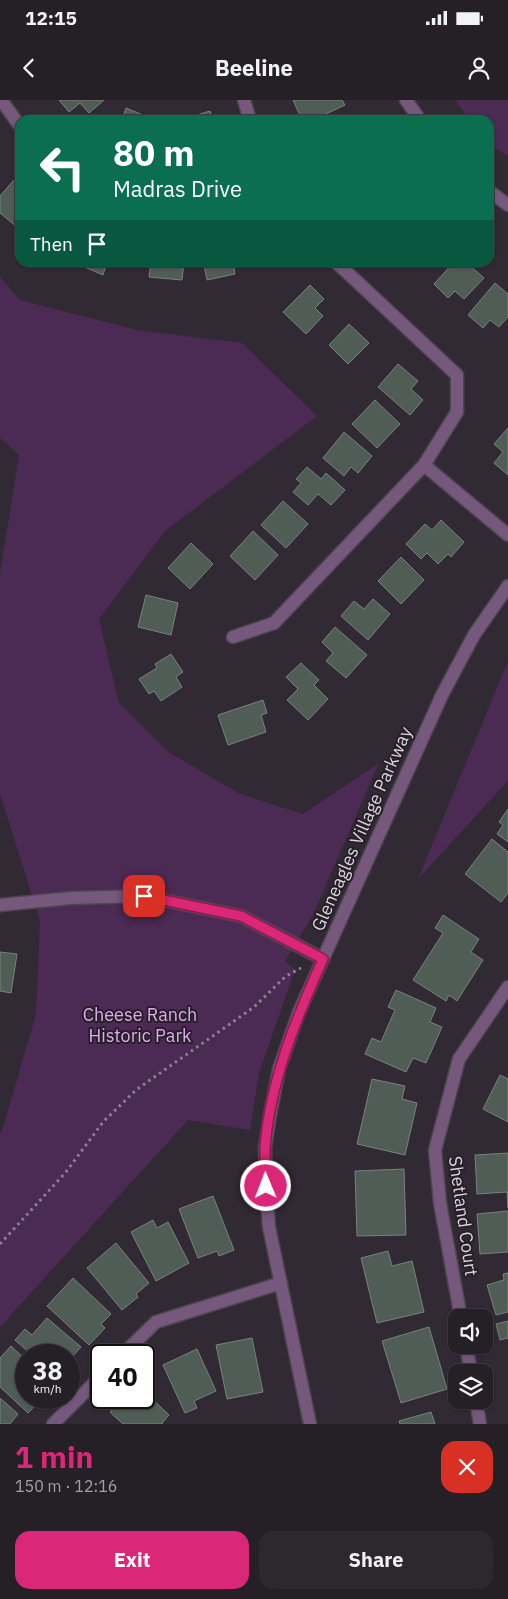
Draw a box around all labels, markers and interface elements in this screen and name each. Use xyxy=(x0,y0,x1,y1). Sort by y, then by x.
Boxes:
text: 12:15 xyxy=(25,6,77,30)
text: Beeline xyxy=(215,53,293,82)
icon: back xyxy=(15,54,43,82)
icon: person xyxy=(465,54,493,82)
text: 80 m xyxy=(113,130,195,176)
icon: left xyxy=(30,135,95,200)
text: Madras Drive xyxy=(113,174,242,203)
icon: arrive xyxy=(83,230,111,258)
text: Then xyxy=(30,232,73,256)
street label: Gleneagles Village Parkway xyxy=(306,723,417,935)
pin xyxy=(123,875,165,917)
icon: arrive xyxy=(130,882,158,910)
park label: Cheese Ranch Historic Park xyxy=(83,1003,197,1047)
street label: Shetland Court xyxy=(444,1155,483,1277)
position arrow xyxy=(239,1159,291,1211)
map controls xyxy=(448,1309,493,1409)
button: sound xyxy=(448,1309,493,1354)
speed limit sign: 40 xyxy=(90,1344,155,1409)
text: 38 xyxy=(32,1354,63,1387)
button: layers xyxy=(448,1364,493,1409)
text: km/h xyxy=(33,1381,62,1396)
text: 1 min xyxy=(15,1437,93,1476)
button: close xyxy=(441,1441,493,1493)
text: 150 m · 12:16 xyxy=(15,1476,117,1496)
button: Exit xyxy=(15,1531,249,1589)
button: Share xyxy=(259,1531,493,1589)

